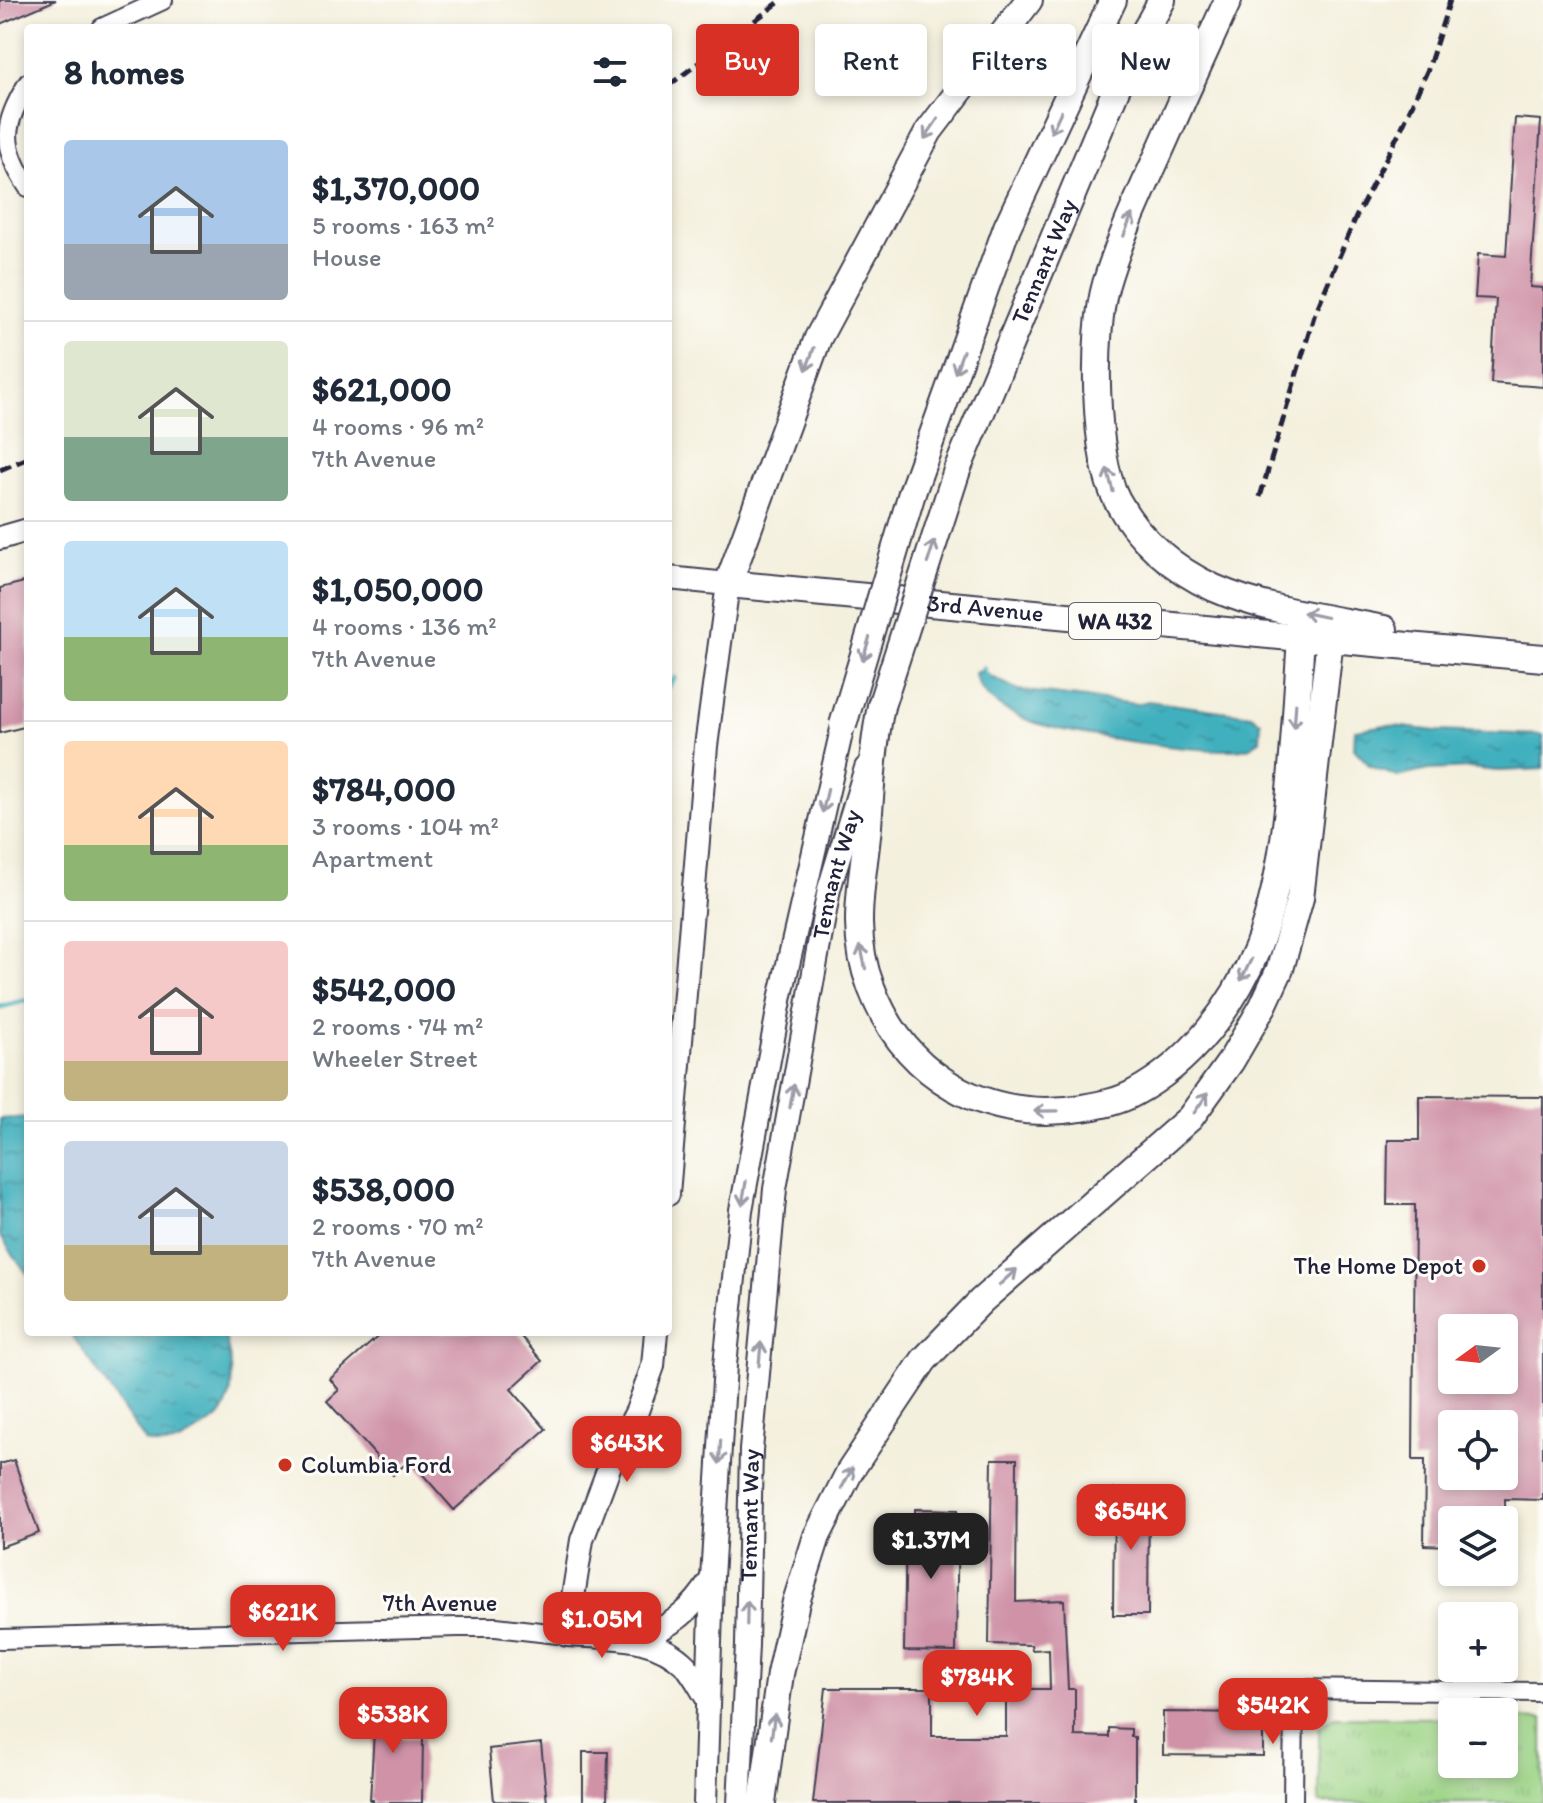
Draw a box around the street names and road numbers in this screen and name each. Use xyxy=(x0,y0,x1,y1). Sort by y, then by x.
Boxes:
street label: Tennant Way xyxy=(1005,194,1083,328)
street label: 3rd Avenue xyxy=(926,588,1045,628)
road number: WA 432 xyxy=(1069,603,1161,639)
street label: Tennant Way xyxy=(805,806,866,941)
street label: Tennant Way xyxy=(733,1448,765,1582)
street label: 7th Avenue xyxy=(383,1588,497,1617)

